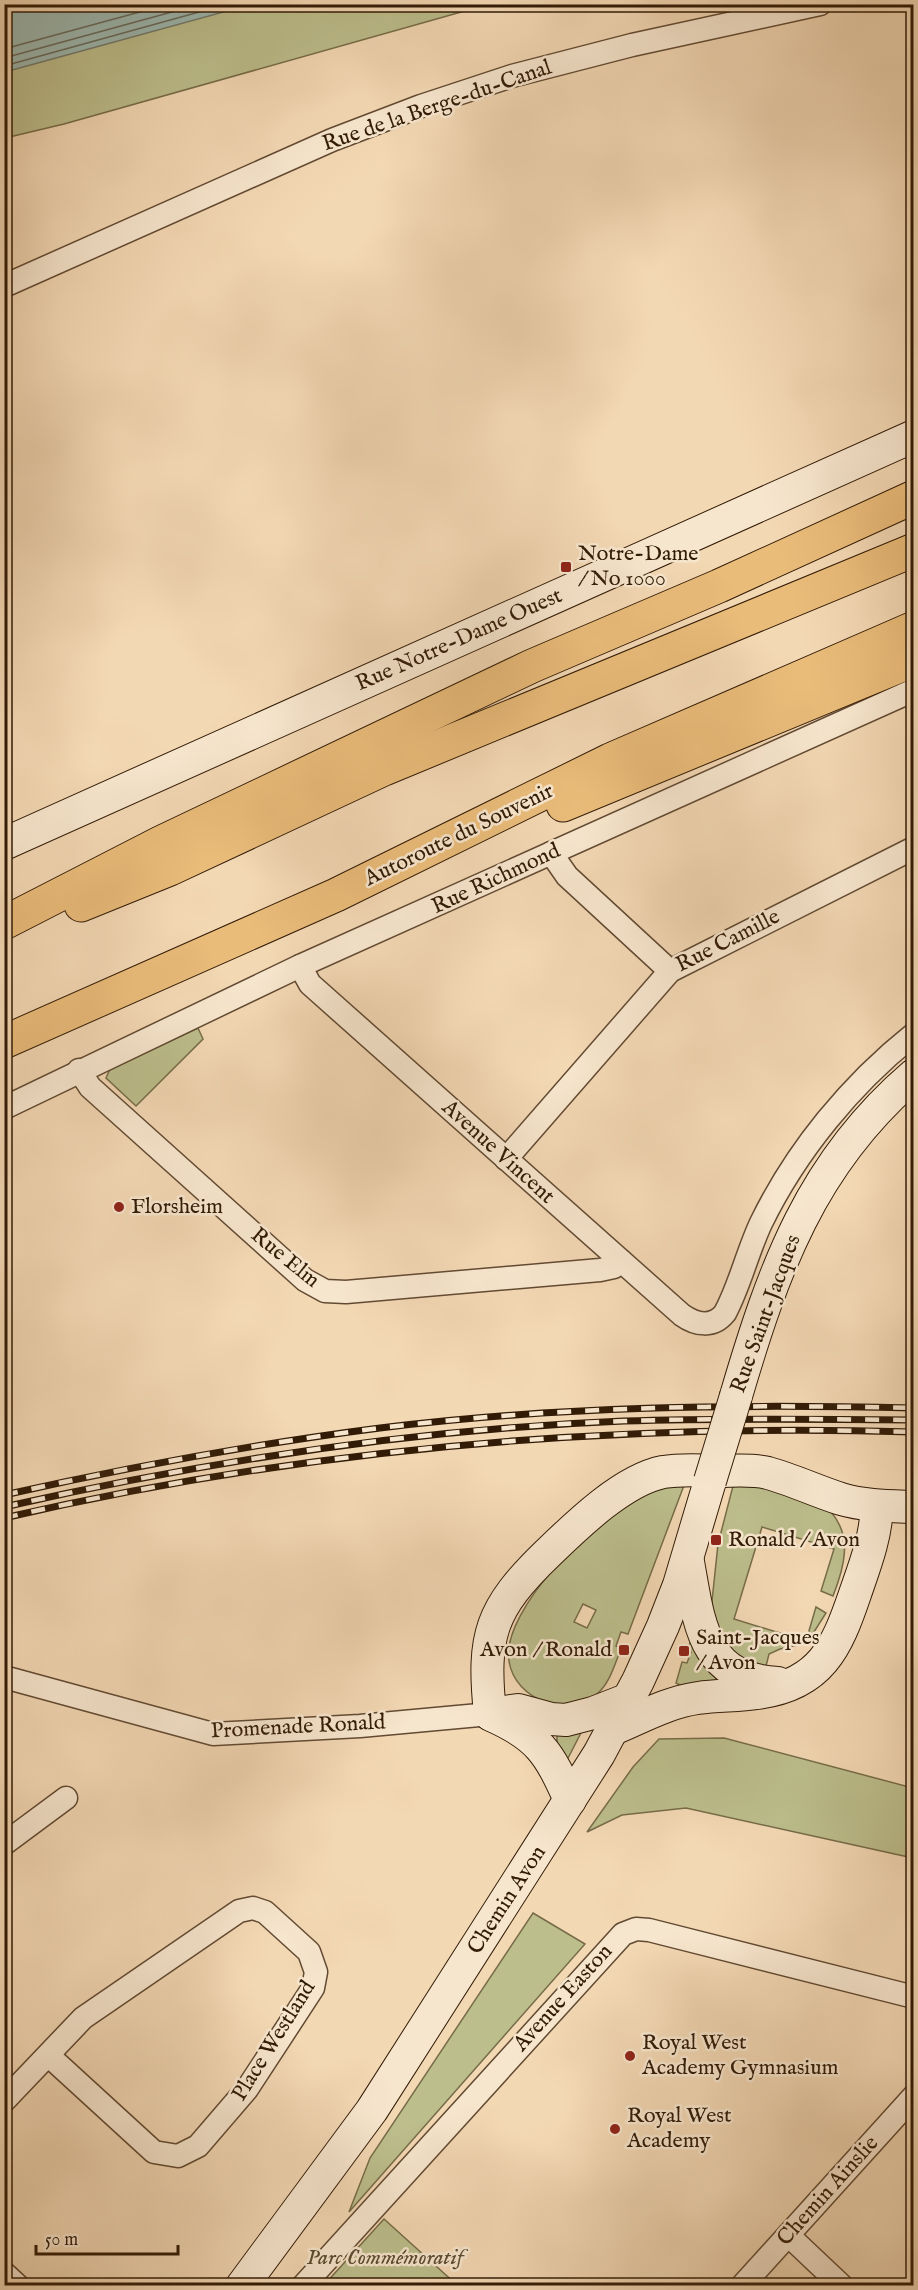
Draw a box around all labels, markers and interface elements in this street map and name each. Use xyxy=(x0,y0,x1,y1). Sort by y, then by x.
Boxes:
street label: Rue de la Berge-du-Canal xyxy=(319,54,555,158)
place label: Notre-Dame / No 1000 xyxy=(578,540,698,593)
marker: Notre-Dame / No 1000 xyxy=(559,560,573,574)
street label: Rue Notre-Dame Ouest xyxy=(351,582,567,698)
street label: Autoroute du Souvenir xyxy=(359,777,558,893)
street label: Rue Richmond xyxy=(427,837,565,921)
street label: Rue Camille xyxy=(671,903,785,979)
street label: Avenue Vincent xyxy=(435,1093,561,1210)
place label: Florsheim xyxy=(131,1193,223,1221)
marker: Florsheim xyxy=(112,1200,126,1214)
street label: Rue Elm xyxy=(245,1222,325,1294)
street label: Rue Saint-Jacques xyxy=(724,1231,808,1397)
place label: Ronald / Avon xyxy=(728,1526,860,1554)
marker: Ronald / Avon xyxy=(709,1533,723,1547)
place label: Saint-Jacques / Avon xyxy=(696,1624,820,1677)
place label: Avon / Ronald xyxy=(479,1636,612,1664)
marker: Avon / Ronald xyxy=(617,1643,631,1657)
marker: Saint-Jacques / Avon xyxy=(677,1644,691,1658)
street label: Promenade Ronald xyxy=(210,1708,386,1746)
street label: Chemin Avon xyxy=(461,1840,553,1960)
street label: Avenue Easton xyxy=(507,1938,619,2058)
street label: Place Westland xyxy=(226,1975,322,2106)
place label: Royal West Academy Gymnasium xyxy=(641,2029,839,2082)
marker: Royal West Academy Gymnasium xyxy=(623,2049,637,2063)
place label: Royal West Academy xyxy=(626,2102,732,2155)
marker: Royal West Academy xyxy=(608,2122,622,2136)
street label: Chemin Ainslie xyxy=(771,2130,885,2252)
scale bar xyxy=(36,2218,178,2256)
text: 50 m xyxy=(45,2229,78,2252)
park label: Parc Commémoratif xyxy=(306,2244,469,2272)

